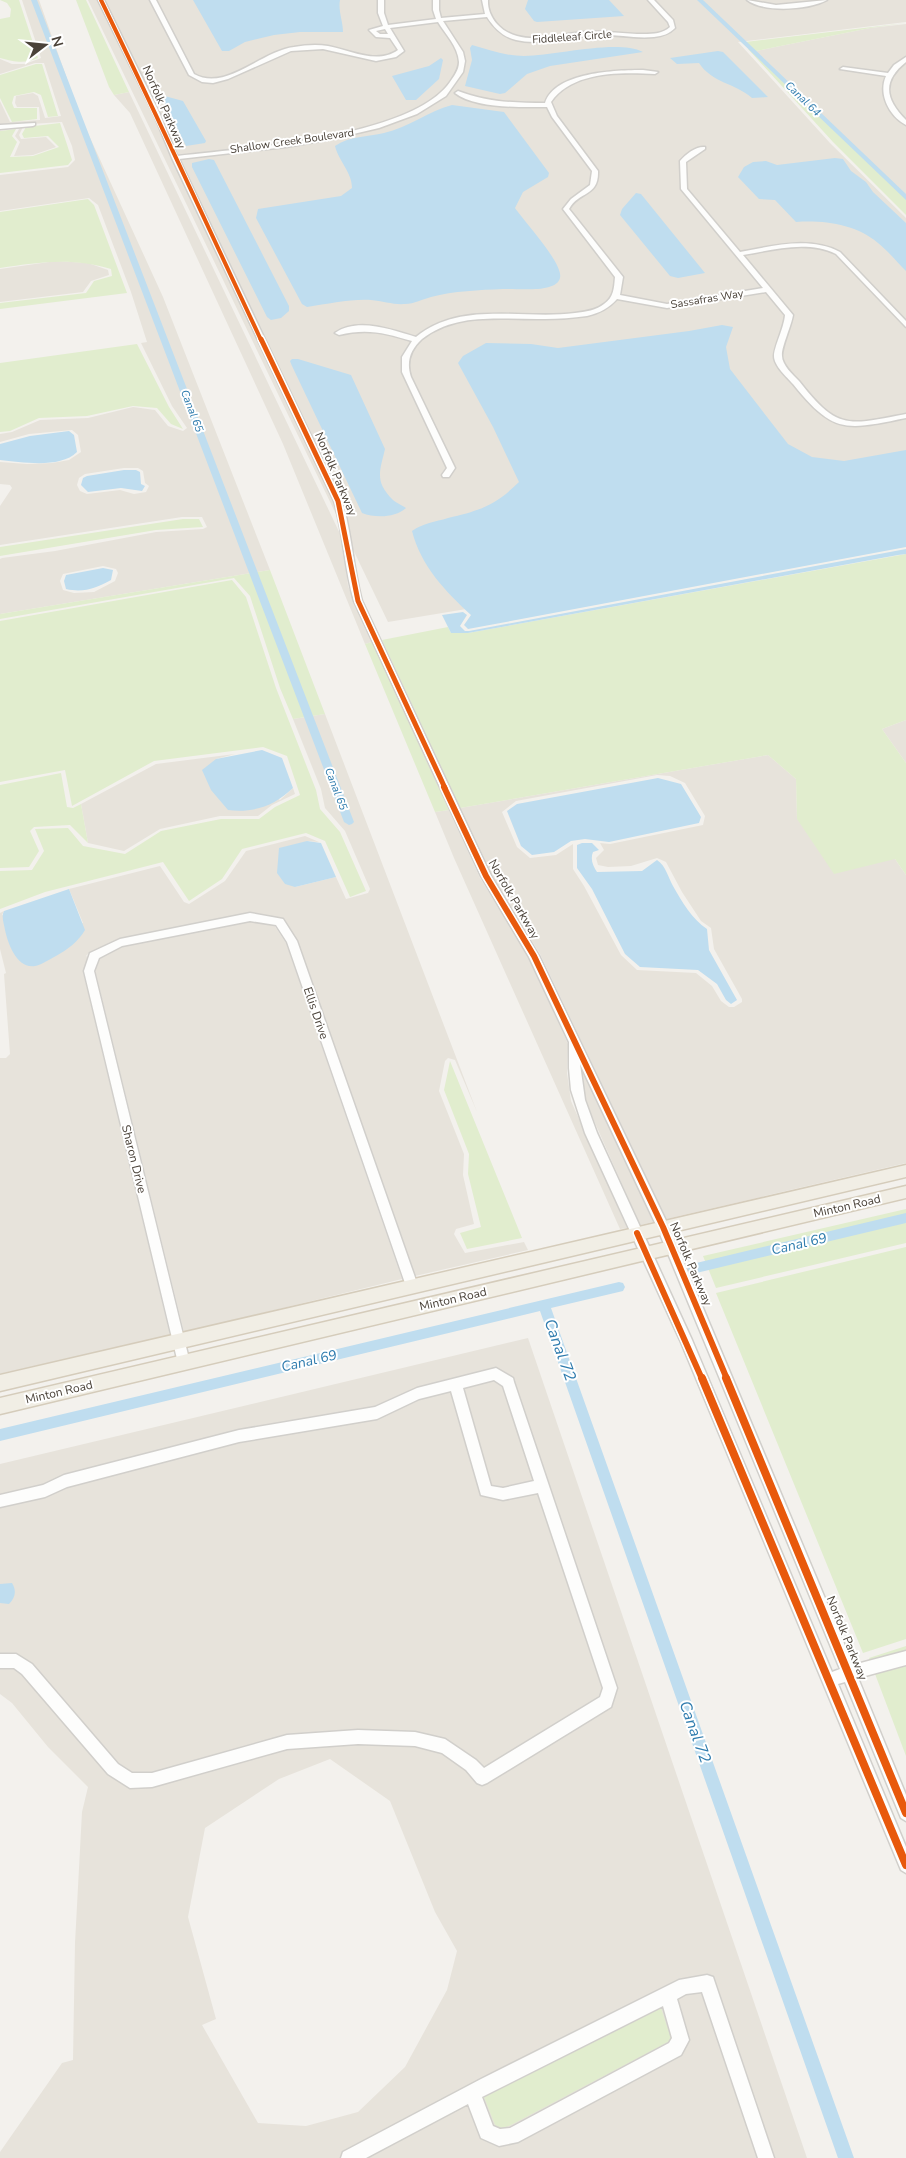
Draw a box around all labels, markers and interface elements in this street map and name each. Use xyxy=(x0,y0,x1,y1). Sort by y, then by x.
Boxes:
north arrow xyxy=(20,20,70,70)
street label: Fiddleleaf Circle xyxy=(532,27,612,47)
text: N xyxy=(46,34,68,49)
street label: Norfolk Parkway xyxy=(138,63,190,152)
water label: Canal 64 xyxy=(782,78,824,120)
street label: Shallow Creek Boulevard xyxy=(229,125,355,157)
street label: Sassafras Way xyxy=(670,286,745,312)
water label: Canal 65 xyxy=(177,388,207,435)
street label: Norfolk Parkway xyxy=(311,430,361,519)
water label: Canal 65 xyxy=(321,766,351,813)
street label: Norfolk Parkway xyxy=(485,856,544,942)
street label: Ellis Drive xyxy=(300,985,332,1041)
street label: Sharon Drive xyxy=(118,1123,150,1195)
street label: Minton Road xyxy=(812,1191,882,1221)
street label: Norfolk Parkway xyxy=(666,1220,716,1309)
water label: Canal 69 xyxy=(769,1228,829,1260)
street label: Minton Road xyxy=(418,1284,488,1314)
water label: Canal 72 xyxy=(539,1316,581,1384)
water label: Canal 69 xyxy=(279,1345,339,1377)
street label: Minton Road xyxy=(24,1377,94,1407)
street label: Norfolk Parkway xyxy=(823,1594,871,1683)
water label: Canal 72 xyxy=(674,1698,716,1766)

